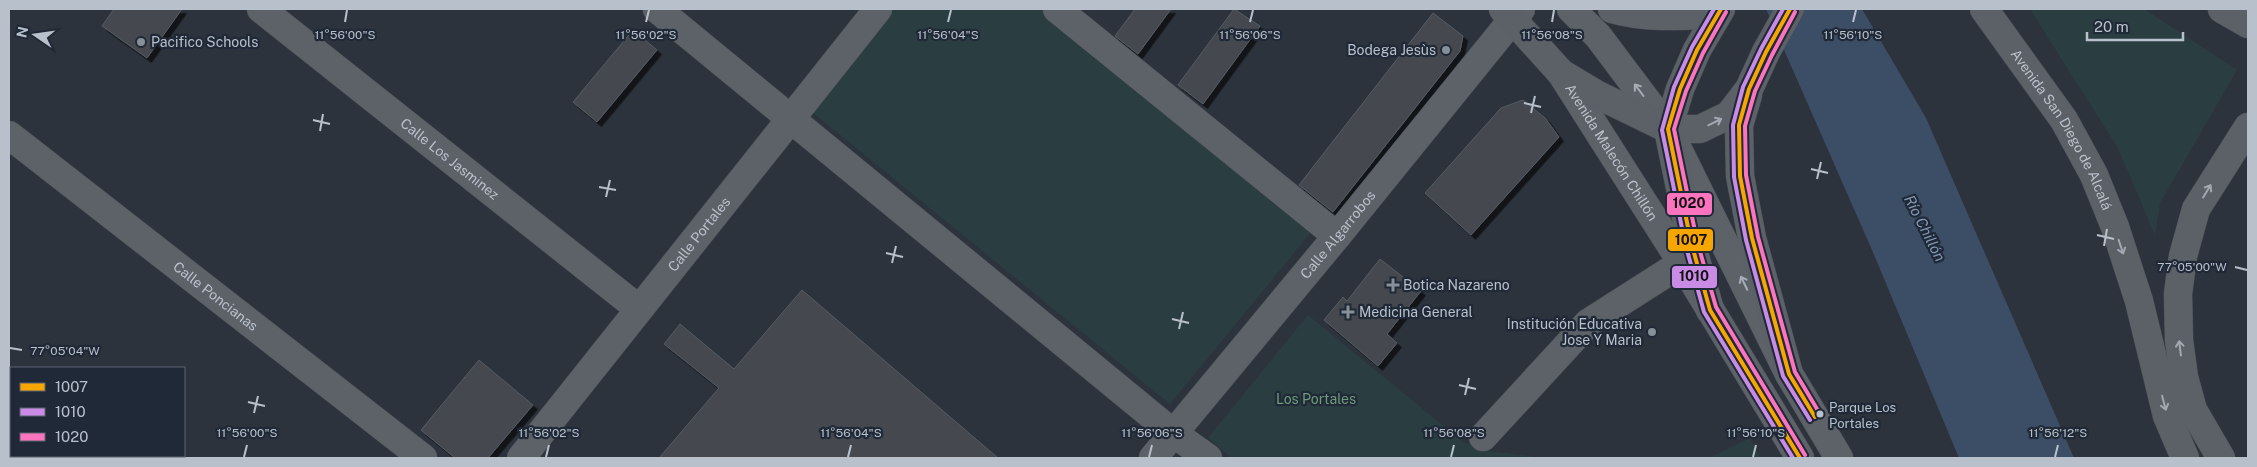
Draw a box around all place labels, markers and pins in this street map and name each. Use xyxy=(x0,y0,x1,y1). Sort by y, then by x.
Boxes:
place label: Pacifico Schools xyxy=(151,34,258,50)
marker: Pacifico Schools xyxy=(135,36,147,48)
place label: Bodega Jesùs xyxy=(1347,42,1436,58)
marker: Bodega Jesùs xyxy=(1440,44,1452,56)
place label: Botica Nazareno xyxy=(1403,277,1510,293)
marker: Botica Nazareno xyxy=(1387,279,1399,291)
place label: Medicina General xyxy=(1359,304,1473,320)
marker: Medicina General xyxy=(1341,305,1355,319)
place label: Institución Educativa Jose Y Maria xyxy=(1507,316,1642,348)
marker: Institución Educativa Jose Y Maria xyxy=(1646,326,1658,338)
place label: Parque Los Portales xyxy=(1829,400,1896,431)
marker: Parque Los Portales xyxy=(1815,409,1825,419)

